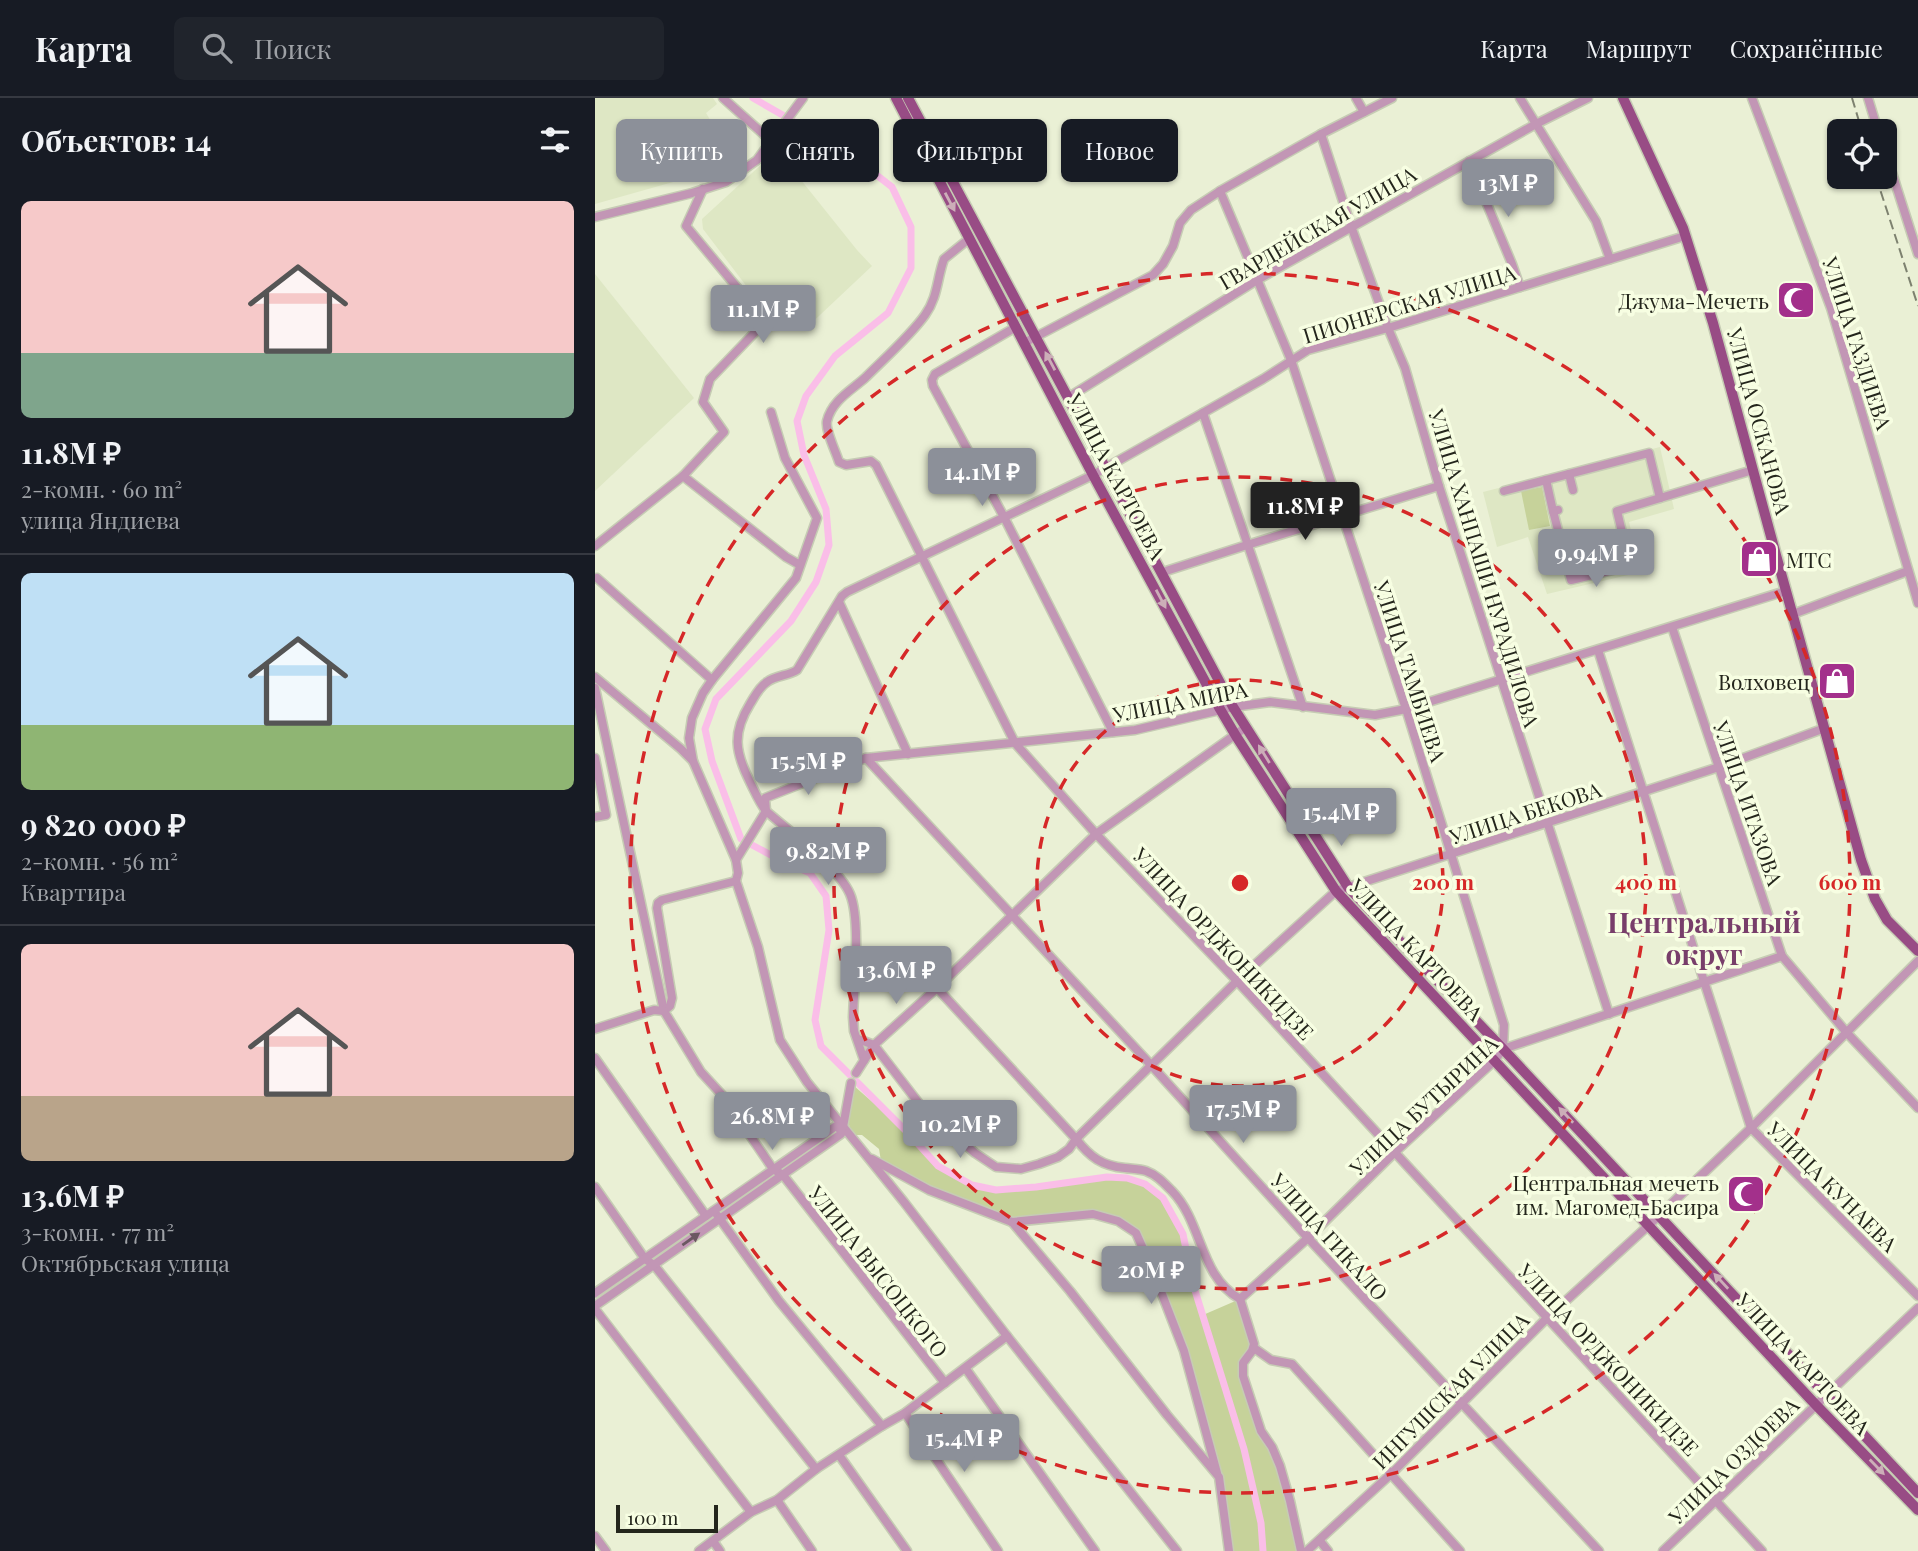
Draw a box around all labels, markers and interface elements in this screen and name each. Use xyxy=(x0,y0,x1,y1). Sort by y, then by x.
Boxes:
search box xyxy=(174,17,664,80)
text: Карта xyxy=(35,26,132,70)
icon: search xyxy=(198,29,236,67)
text: Поиск xyxy=(254,31,331,66)
text: Карта xyxy=(1480,32,1548,64)
text: Маршрут xyxy=(1586,32,1692,64)
text: Сохранённые xyxy=(1730,32,1883,64)
chip: Купить xyxy=(616,119,747,182)
chip: Снять xyxy=(761,119,879,182)
chip: Фильтры xyxy=(893,119,1047,182)
chip: Новое xyxy=(1061,119,1178,182)
map controls xyxy=(1827,119,1897,189)
button: locate xyxy=(1827,119,1897,189)
text: Объектов: 14 xyxy=(21,120,211,160)
icon: filters xyxy=(536,121,574,159)
street label: ГВАРДЕЙСКАЯ УЛИЦА xyxy=(1213,159,1421,295)
pin: 13M ₽ xyxy=(1459,159,1557,219)
text: 13M ₽ xyxy=(1478,166,1538,197)
one-way arrow xyxy=(945,192,956,212)
icon: home xyxy=(235,246,361,372)
street label: УЛИЦА ГАЗДИЕВА xyxy=(1817,252,1899,434)
street label: ПИОНЕРСКАЯ УЛИЦА xyxy=(1299,257,1520,349)
mosque icon: Джума-Мечеть xyxy=(1775,279,1817,321)
pin: 11.1M ₽ xyxy=(698,286,828,345)
place label: Джума-Мечеть xyxy=(1618,286,1769,314)
text: 11.1M ₽ xyxy=(727,292,799,323)
street label: УЛИЦА ОСКАНОВА xyxy=(1721,324,1799,518)
one-way arrow xyxy=(1044,351,1056,371)
street label: УЛИЦА КАРТОЕВА xyxy=(1061,387,1173,565)
street label: УЛИЦА ХАНПАШИ НУРАДИЛОВА xyxy=(1423,405,1547,731)
text: 11.8M ₽ xyxy=(21,432,121,472)
pin: 14.1M ₽ xyxy=(917,448,1047,508)
text: 14.1M ₽ xyxy=(944,455,1020,486)
text: 2-комн. · 60 m² xyxy=(21,473,182,504)
pin: 11.8M ₽ xyxy=(1240,482,1370,542)
text: 11.8M ₽ xyxy=(1267,489,1343,520)
text: улица Яндиева xyxy=(21,504,180,535)
pin: 9.94M ₽ xyxy=(1531,530,1661,589)
text: 9.94M ₽ xyxy=(1554,536,1638,567)
shop icon: МТС xyxy=(1738,538,1780,580)
place label: МТС xyxy=(1786,545,1832,573)
street label: УЛИЦА ТАМБИЕВА xyxy=(1368,576,1454,766)
one-way arrow xyxy=(1155,590,1167,609)
icon: home xyxy=(235,618,361,744)
shop icon: Волховец xyxy=(1816,660,1858,702)
place label: Волховец xyxy=(1718,667,1810,695)
street label: УЛИЦА МИРА xyxy=(1109,674,1250,728)
street label: УЛИЦА ИТАЗОВА xyxy=(1707,716,1790,890)
pin: 15.5M ₽ xyxy=(743,738,873,797)
text: 15.5M ₽ xyxy=(770,744,846,775)
one-way arrow xyxy=(1257,745,1270,764)
street label: УЛИЦА БЕКОВА xyxy=(1445,774,1605,850)
pin: 15.4M ₽ xyxy=(1276,788,1406,848)
text: 15.4M ₽ xyxy=(1302,795,1380,826)
text: 9 820 000 ₽ xyxy=(21,804,186,844)
pin: 9.82M ₽ xyxy=(763,828,893,887)
text: 9.82M ₽ xyxy=(786,834,870,865)
street label: УЛИЦА ОРДЖОНИКИДЗЕ xyxy=(1127,840,1321,1045)
text: 2-комн. · 56 m² xyxy=(21,845,178,876)
text: 200 m xyxy=(1412,867,1474,895)
text: 400 m xyxy=(1615,867,1677,895)
text: 600 m xyxy=(1819,867,1881,895)
centre of rings xyxy=(1228,871,1252,895)
street label: УЛИЦА КАРТОЕВА xyxy=(1343,871,1491,1027)
text: Квартира xyxy=(21,876,126,907)
district label: Центральный округ xyxy=(1607,903,1801,972)
pin: 13.6M ₽ xyxy=(831,946,961,1006)
text: 13.6M ₽ xyxy=(856,953,936,984)
icon: home xyxy=(235,989,361,1115)
street label: УЛИЦА БУТЫРИНА xyxy=(1342,1028,1504,1182)
pin: 17.5M ₽ xyxy=(1178,1086,1308,1145)
text: 17.5M ₽ xyxy=(1206,1092,1280,1123)
pin: 26.8M ₽ xyxy=(707,1093,837,1152)
text: 26.8M ₽ xyxy=(730,1099,814,1130)
pin: 10.2M ₽ xyxy=(895,1100,1025,1160)
text: 10.2M ₽ xyxy=(919,1107,1001,1138)
one-way arrow xyxy=(1557,1107,1574,1124)
street label: УЛИЦА КУНАЕВА xyxy=(1761,1114,1905,1258)
street label: УЛИЦА ГИКАЛО xyxy=(1265,1166,1395,1306)
place label: Центральная мечеть им. Магомед-Басира xyxy=(1512,1168,1720,1220)
mosque icon: Центральная мечеть им. Магомед-Басира xyxy=(1725,1173,1767,1215)
text: 13.6M ₽ xyxy=(21,1175,124,1215)
street label: УЛИЦА ВЫСОЦКОГО xyxy=(803,1179,955,1363)
text: 3-комн. · 77 m² xyxy=(21,1216,174,1247)
one-way arrow xyxy=(682,1232,700,1246)
pin: 20M ₽ xyxy=(1102,1246,1200,1306)
text: Октябрьская улица xyxy=(21,1247,230,1278)
text: 20M ₽ xyxy=(1118,1253,1184,1284)
street label: УЛИЦА ОРДЖОНИКИДЗЕ xyxy=(1512,1256,1706,1461)
one-way arrow xyxy=(1713,1273,1729,1290)
street label: УЛИЦА КАРТОЕВА xyxy=(1730,1285,1878,1441)
street label: ИНГУШСКАЯ УЛИЦА xyxy=(1366,1305,1535,1474)
street label: УЛИЦА ОЗДОЕВА xyxy=(1661,1390,1805,1530)
pin: 15.4M ₽ xyxy=(899,1414,1029,1474)
text: 15.4M ₽ xyxy=(925,1421,1003,1452)
one-way arrow xyxy=(1868,1459,1885,1476)
scale bar xyxy=(616,1502,717,1534)
text: 100 m xyxy=(627,1504,678,1530)

